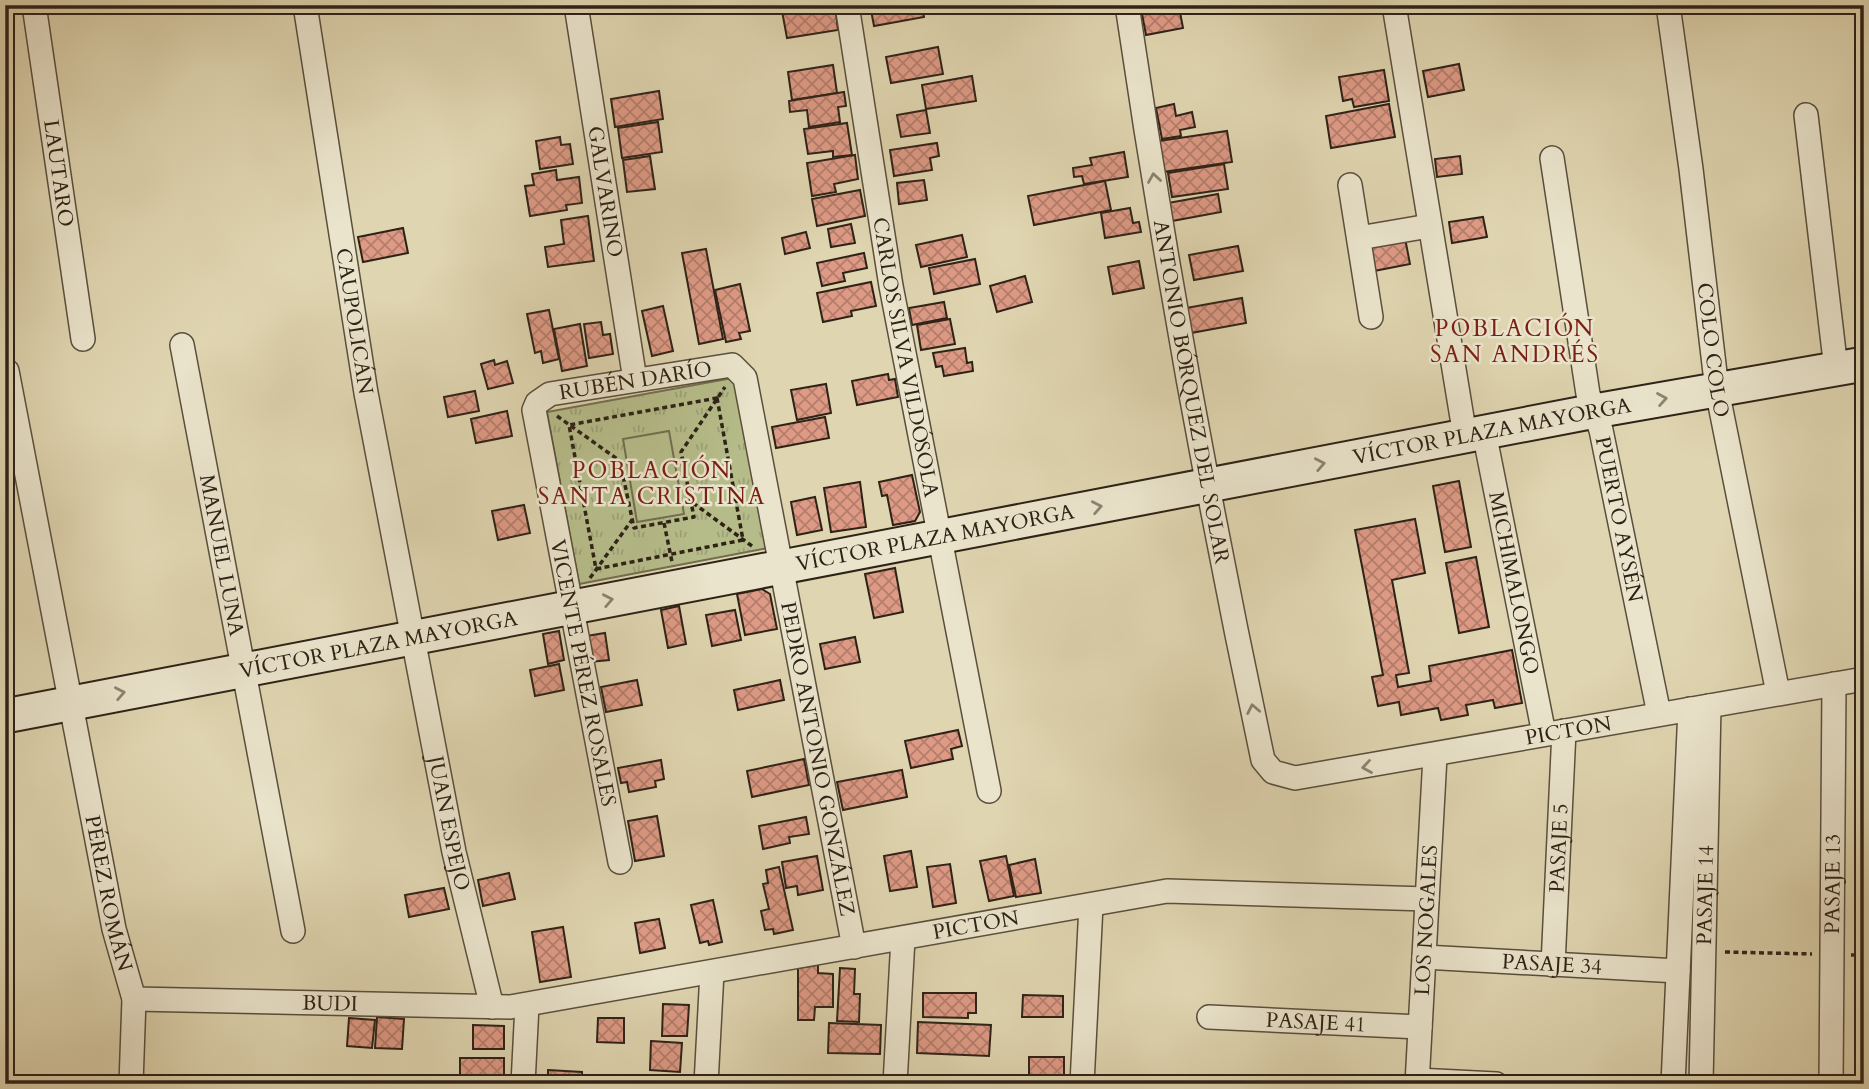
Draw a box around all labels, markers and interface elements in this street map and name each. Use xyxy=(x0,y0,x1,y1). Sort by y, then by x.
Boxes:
street label: LAUTARO xyxy=(36,118,81,229)
street label: GALVARINO xyxy=(581,124,630,259)
one-way arrow xyxy=(1147,172,1162,184)
street label: CARLOS SILVA VILDÓSOLA xyxy=(866,215,946,500)
street label: ANTONIO BÓRQUEZ DEL SOLAR xyxy=(1146,218,1237,566)
street label: CAUPOLICÁN xyxy=(329,246,380,396)
street label: COLO COLO xyxy=(1690,281,1737,420)
district label: POBLACIÓN SAN ANDRÉS xyxy=(1430,312,1600,370)
street label: RUBÉN DARÍO xyxy=(557,354,714,407)
street label: VÍCTOR PLAZA MAYORGA xyxy=(1350,390,1633,472)
one-way arrow xyxy=(1656,392,1668,407)
street label: PUERTO AYSÉN xyxy=(1588,434,1650,605)
district label: POBLACIÓN SANTA CRISTINA xyxy=(538,454,766,512)
one-way arrow xyxy=(1314,457,1326,472)
street label: MANUEL LUNA xyxy=(192,472,251,639)
street label: MICHIMALONGO xyxy=(1482,489,1546,677)
street label: VÍCTOR PLAZA MAYORGA xyxy=(793,497,1077,578)
one-way arrow xyxy=(1091,501,1103,516)
street label: VICENTE PÉREZ ROSALES xyxy=(543,537,623,809)
one-way arrow xyxy=(603,593,614,608)
street label: PEDRO ANTONIO GONZÁLEZ xyxy=(774,599,862,918)
street label: VÍCTOR PLAZA MAYORGA xyxy=(237,604,520,685)
one-way arrow xyxy=(114,687,126,702)
one-way arrow xyxy=(1247,703,1262,715)
street label: PICTON xyxy=(1523,709,1614,752)
street label: JUAN ESPEJO xyxy=(421,750,477,894)
one-way arrow xyxy=(1362,759,1373,774)
street label: PASAJE 5 xyxy=(1542,803,1575,893)
street label: PÉREZ ROMÁN xyxy=(78,813,140,975)
street label: PASAJE 13 xyxy=(1818,834,1847,934)
street label: LOS NOGALES xyxy=(1407,844,1445,996)
street label: PASAJE 14 xyxy=(1689,844,1721,945)
street label: PICTON xyxy=(930,903,1021,947)
street label: PASAJE 34 xyxy=(1501,947,1603,981)
street label: BUDI xyxy=(302,988,358,1018)
street label: PASAJE 41 xyxy=(1265,1005,1367,1039)

